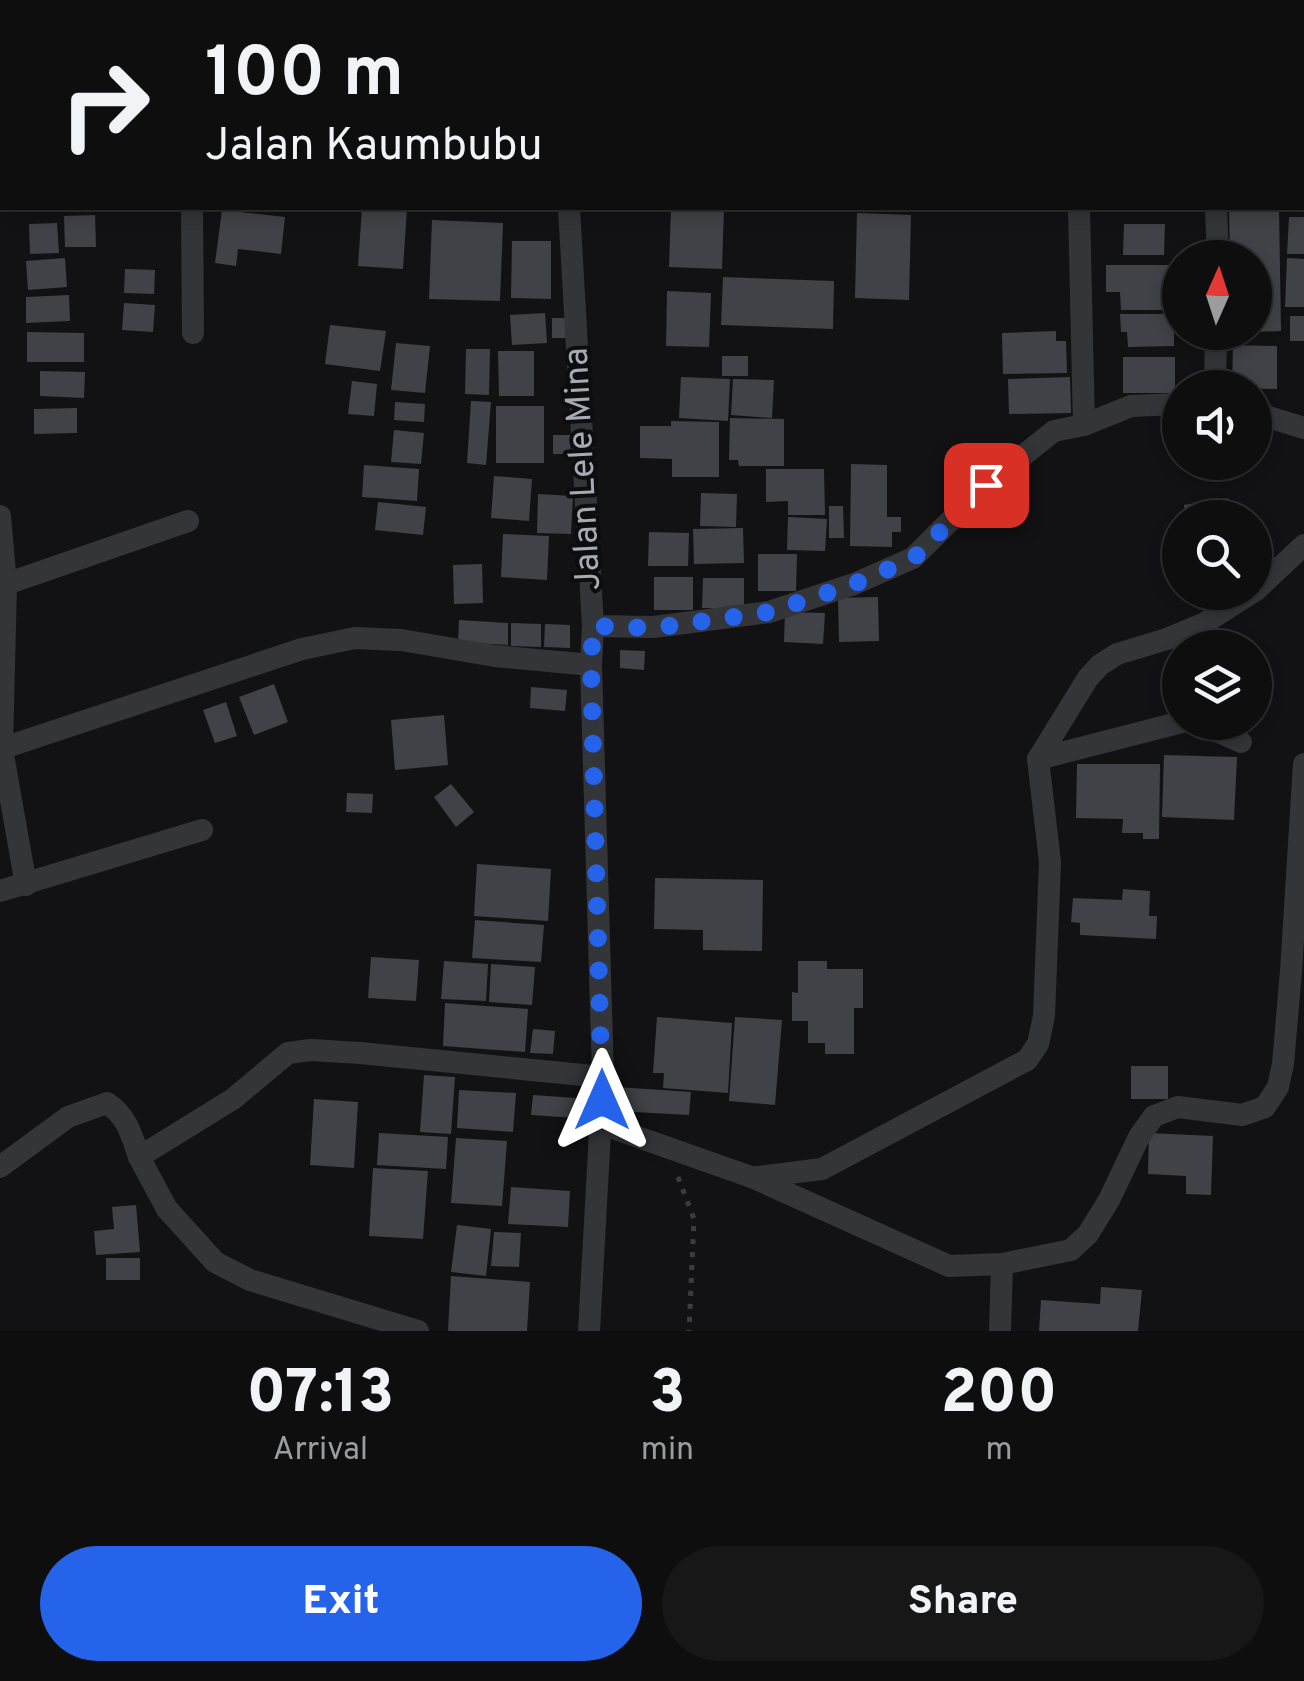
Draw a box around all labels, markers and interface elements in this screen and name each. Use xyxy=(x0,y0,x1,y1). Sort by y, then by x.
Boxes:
text: 100 m xyxy=(205,32,404,121)
icon: right xyxy=(40,40,170,170)
text: Jalan Kaumbubu xyxy=(205,119,543,176)
north arrow xyxy=(1162,240,1272,350)
map controls xyxy=(1162,240,1272,740)
street label: Jalan Lele Mina xyxy=(556,346,612,592)
button: sound xyxy=(1162,370,1272,480)
pin xyxy=(944,443,1029,528)
icon: arrive xyxy=(959,458,1014,513)
button: search xyxy=(1162,500,1272,610)
button: layers xyxy=(1162,630,1272,740)
position arrow xyxy=(550,1048,654,1152)
text: 07:13 xyxy=(247,1358,394,1434)
text: 3 xyxy=(650,1358,685,1434)
text: 200 xyxy=(941,1358,1057,1434)
text: Arrival xyxy=(273,1431,368,1471)
text: min xyxy=(641,1431,694,1471)
text: m xyxy=(985,1431,1013,1471)
button: Exit xyxy=(40,1546,642,1661)
button: Share xyxy=(662,1546,1264,1661)

